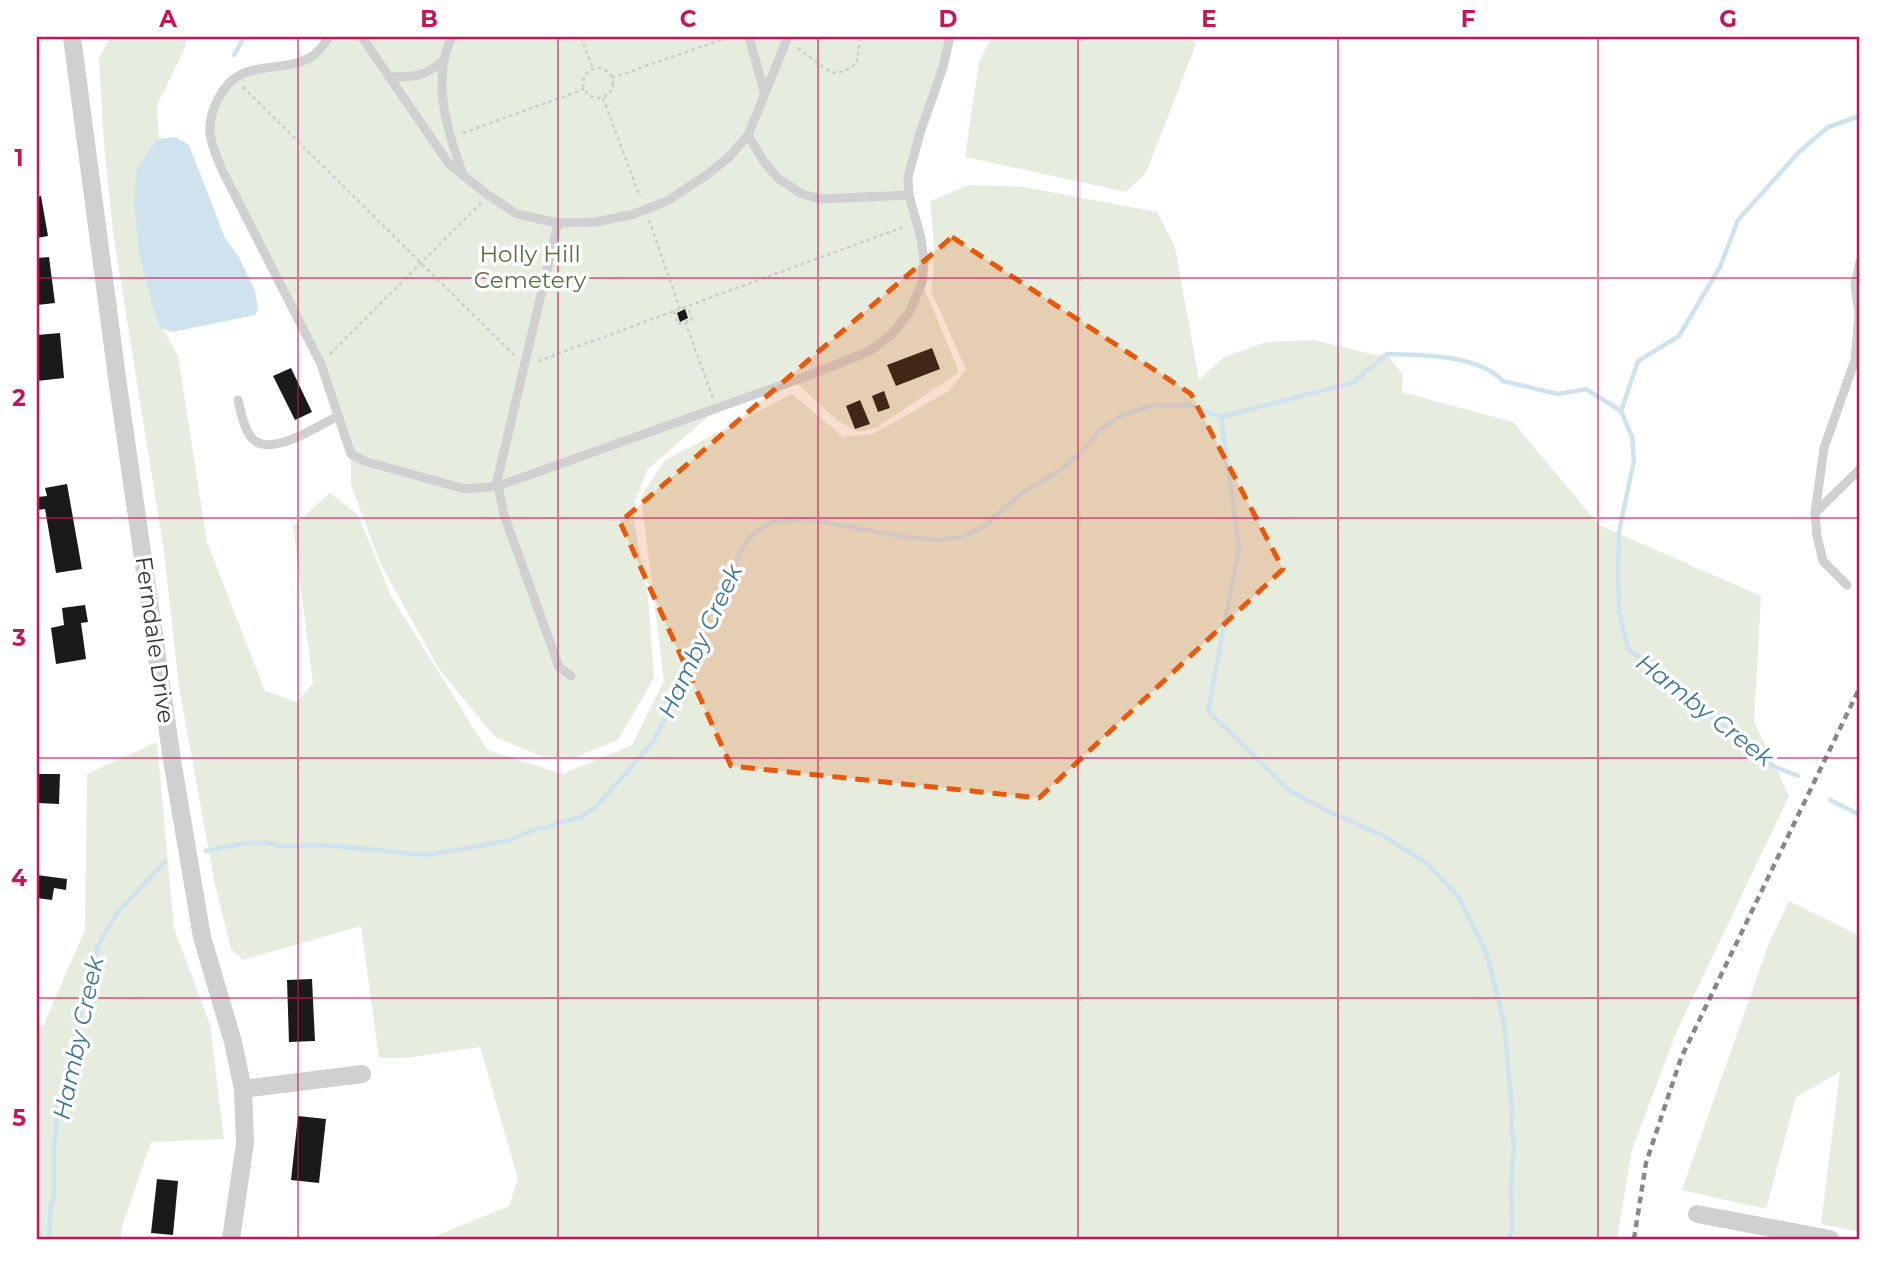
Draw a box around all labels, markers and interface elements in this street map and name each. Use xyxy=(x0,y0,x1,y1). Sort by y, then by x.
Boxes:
text: A xyxy=(158,5,177,33)
text: B xyxy=(420,5,438,33)
text: C xyxy=(680,5,697,33)
text: D xyxy=(939,5,958,33)
text: E xyxy=(1201,5,1217,33)
text: F xyxy=(1461,5,1476,33)
text: G xyxy=(1719,5,1737,33)
text: 1 xyxy=(14,144,24,172)
park label: Holly Hill Cemetery xyxy=(474,240,587,294)
text: 2 xyxy=(12,384,26,412)
street label: Ferndale Drive xyxy=(129,555,181,725)
water label: Hamby Creek xyxy=(652,558,749,722)
text: 3 xyxy=(11,624,26,652)
water label: Hamby Creek xyxy=(1631,647,1781,774)
text: 4 xyxy=(11,864,27,892)
water label: Hamby Creek xyxy=(47,952,110,1122)
text: 5 xyxy=(12,1104,26,1132)

